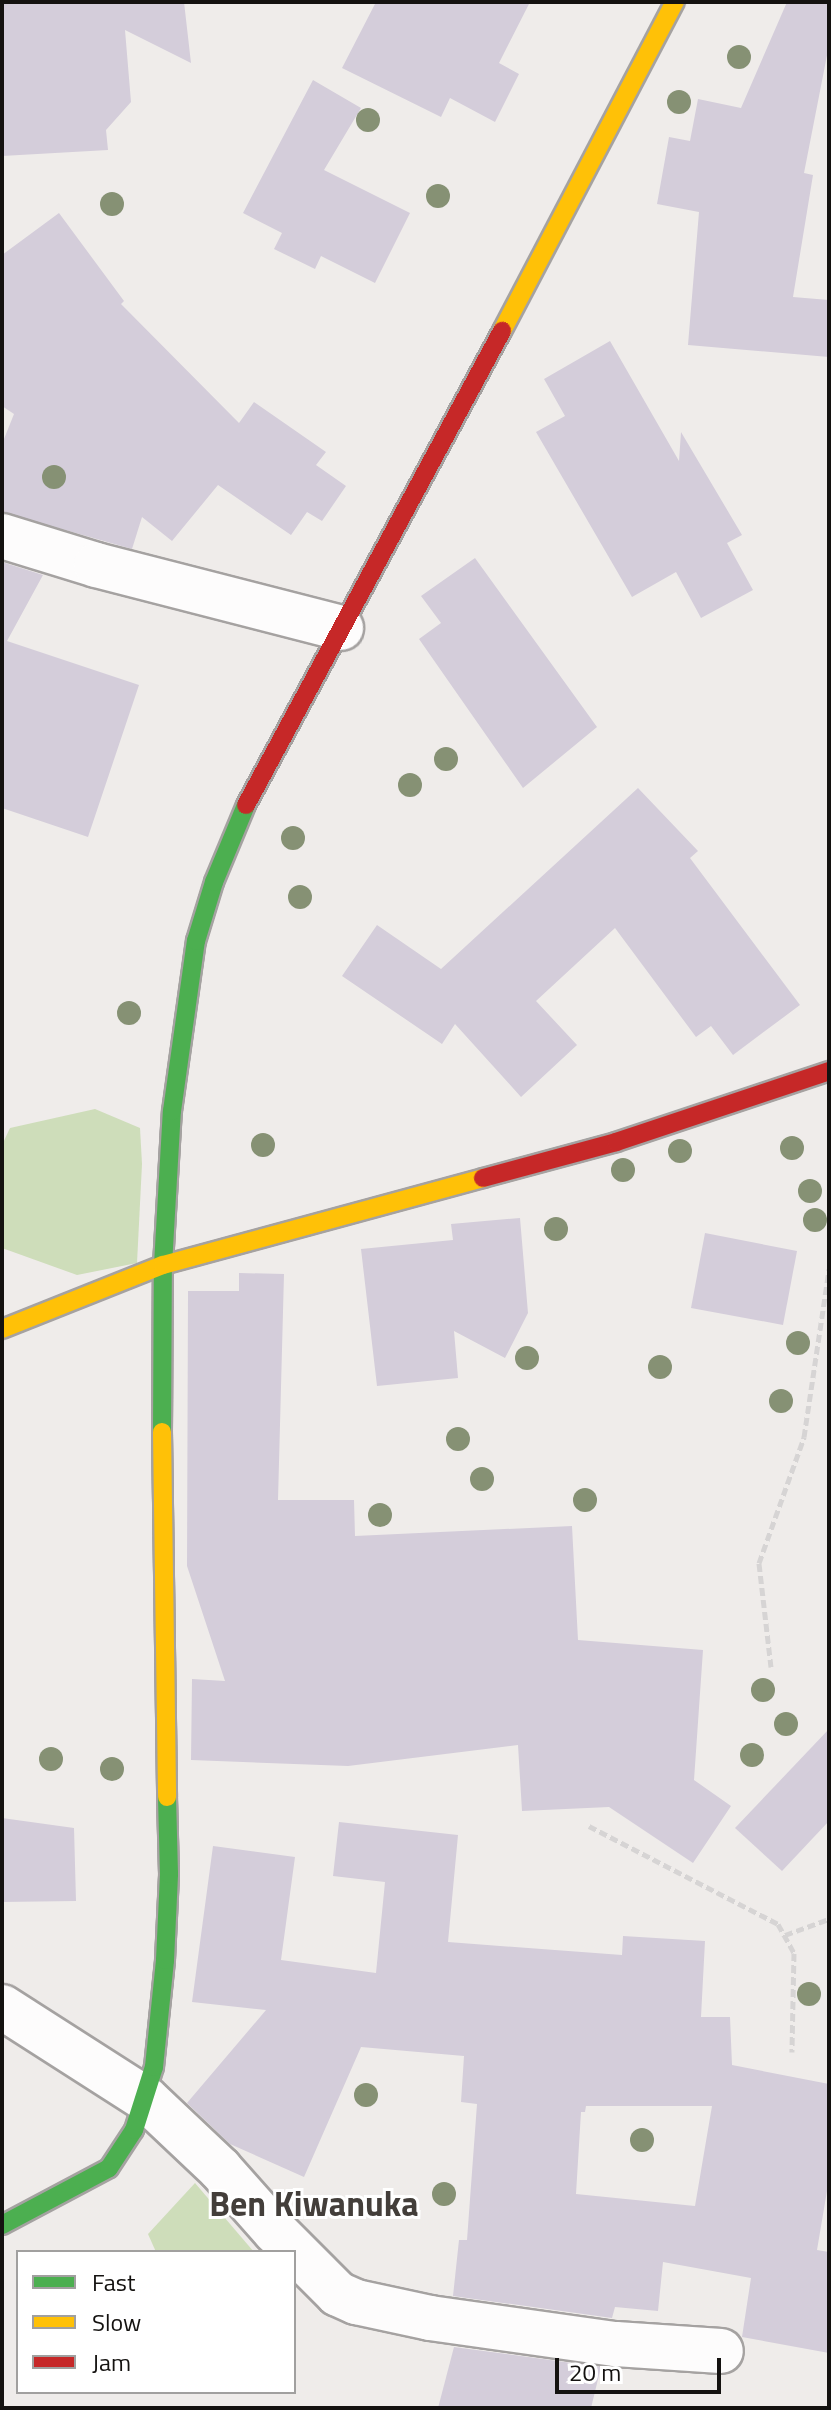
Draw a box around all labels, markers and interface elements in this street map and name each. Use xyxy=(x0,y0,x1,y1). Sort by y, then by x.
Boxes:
district label: Ben Kiwanuka xyxy=(209,2184,419,2224)
legend xyxy=(16,2250,296,2394)
text: Fast xyxy=(92,2264,135,2300)
text: Slow xyxy=(92,2304,141,2340)
scale bar xyxy=(559,2342,725,2392)
text: Jam xyxy=(92,2344,131,2380)
text: 20 m xyxy=(569,2354,621,2390)

